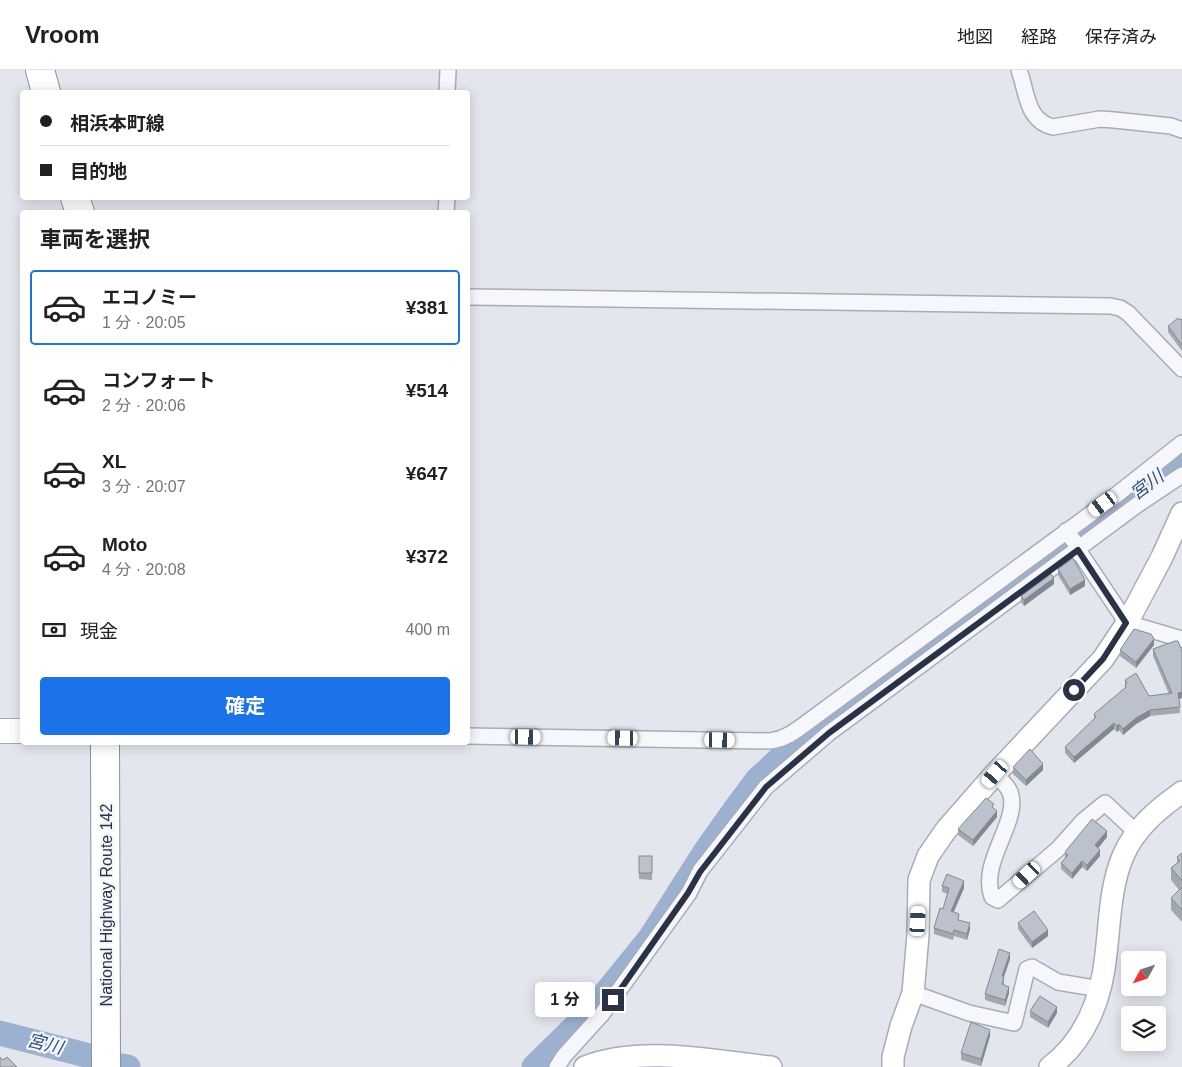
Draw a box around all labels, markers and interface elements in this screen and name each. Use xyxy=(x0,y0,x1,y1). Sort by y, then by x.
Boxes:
text: Vroom xyxy=(25,21,100,48)
text: 地図 xyxy=(957,27,993,47)
text: 経路 xyxy=(1021,27,1057,47)
text: 保存済み xyxy=(1085,27,1157,47)
text: 相浜本町線 xyxy=(70,113,165,134)
text: 目的地 xyxy=(70,161,127,182)
text: 車両を選択 xyxy=(40,227,150,252)
icon: car xyxy=(42,285,87,330)
text: エコノミー xyxy=(102,287,197,308)
text: ¥381 xyxy=(406,297,448,318)
text: 1 分 · 20:05 xyxy=(102,314,186,331)
icon: car xyxy=(42,368,87,413)
text: コンフォート xyxy=(102,370,215,391)
text: ¥514 xyxy=(406,380,448,401)
text: 2 分 · 20:06 xyxy=(102,397,186,414)
icon: car xyxy=(42,451,87,496)
text: XL xyxy=(102,451,126,472)
text: ¥647 xyxy=(406,463,448,484)
water label: 宮川 xyxy=(1127,465,1169,504)
text: 3 分 · 20:07 xyxy=(102,478,186,495)
car xyxy=(1086,489,1119,519)
icon: car xyxy=(42,534,87,579)
text: Moto xyxy=(102,534,147,555)
text: ¥372 xyxy=(406,546,448,567)
text: 4 分 · 20:08 xyxy=(102,561,186,578)
icon: cash xyxy=(40,616,68,644)
text: 現金 xyxy=(80,621,118,642)
text: 400 m xyxy=(406,621,450,638)
button: 確定 xyxy=(40,677,450,735)
route start xyxy=(1063,679,1085,701)
car xyxy=(510,729,541,745)
car xyxy=(607,730,638,746)
car xyxy=(704,732,735,748)
car xyxy=(979,758,1010,790)
street label: National Highway Route 142 xyxy=(98,804,115,1006)
car xyxy=(1010,859,1043,891)
car xyxy=(909,906,926,936)
north arrow xyxy=(1121,951,1166,996)
map controls xyxy=(1121,951,1166,1051)
callout: 1 分 xyxy=(536,982,596,1018)
route end xyxy=(602,989,624,1011)
text: 1 分 xyxy=(550,991,580,1008)
button: layers xyxy=(1121,1006,1166,1051)
water label: 宮川 xyxy=(25,1030,67,1059)

